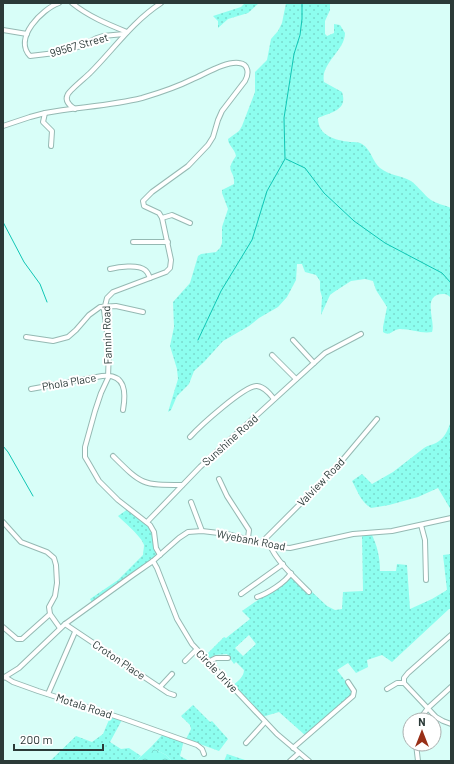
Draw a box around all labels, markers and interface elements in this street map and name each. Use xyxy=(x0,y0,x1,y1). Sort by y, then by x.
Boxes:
street label: 99567 Street xyxy=(48,30,110,59)
street label: Fannin Road xyxy=(99,305,114,365)
street label: Phola Place xyxy=(41,370,97,393)
street label: Sunshine Road xyxy=(199,411,260,468)
street label: Valview Road xyxy=(294,455,347,509)
street label: Wyebank Road xyxy=(216,526,287,553)
street label: Croton Place xyxy=(90,637,148,682)
street label: Circle Drive xyxy=(194,647,241,695)
street label: Motala Road xyxy=(55,690,114,721)
north arrow xyxy=(402,712,442,752)
text: N xyxy=(418,715,426,728)
scale bar xyxy=(14,726,103,752)
text: 200 m xyxy=(20,732,52,746)

